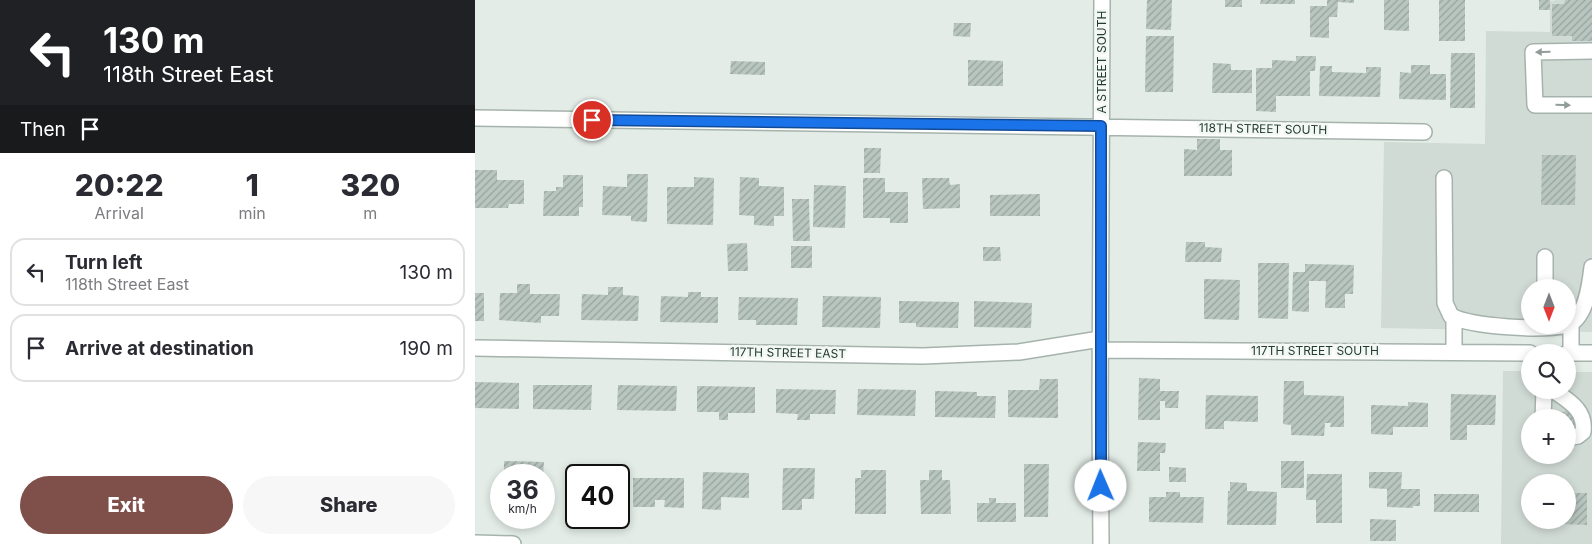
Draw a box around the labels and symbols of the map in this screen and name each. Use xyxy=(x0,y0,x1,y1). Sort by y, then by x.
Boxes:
street label: A STREET SOUTH xyxy=(1094,11,1109,113)
one-way arrow xyxy=(1535,48,1551,56)
pin xyxy=(571,99,613,141)
one-way arrow xyxy=(1556,101,1572,109)
street label: 118TH STREET SOUTH xyxy=(1199,120,1327,137)
north arrow xyxy=(1521,279,1576,334)
street label: 117TH STREET SOUTH xyxy=(1251,343,1379,358)
street label: 117TH STREET EAST xyxy=(730,344,847,361)
position arrow xyxy=(1074,459,1126,511)
speed limit sign: 40 xyxy=(565,464,630,529)

